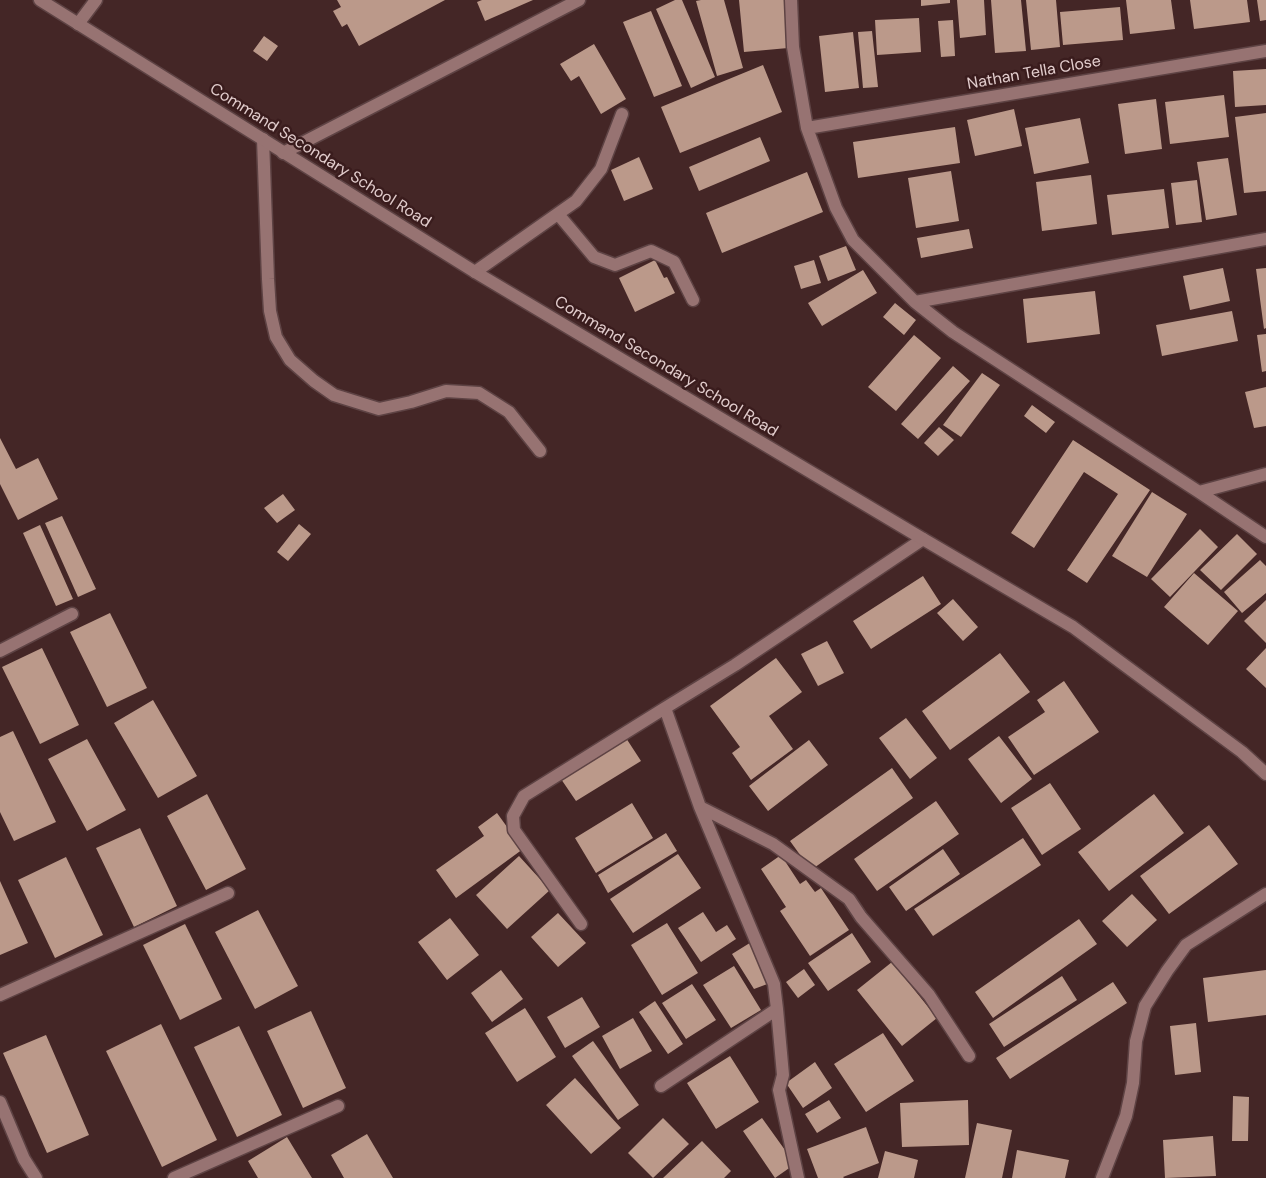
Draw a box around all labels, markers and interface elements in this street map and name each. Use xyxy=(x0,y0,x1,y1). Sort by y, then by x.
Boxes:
street label: Nathan Tella Close xyxy=(966,52,1102,94)
street label: Command Secondary School Road xyxy=(206,80,434,232)
street label: Command Secondary School Road xyxy=(551,293,781,441)

